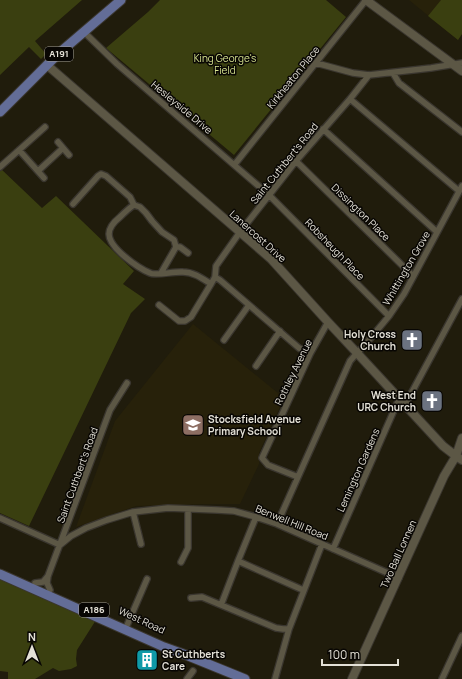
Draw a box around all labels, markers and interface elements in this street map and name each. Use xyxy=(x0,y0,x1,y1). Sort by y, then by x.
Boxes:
street label: Kirkheaton Place xyxy=(263,43,323,111)
road number: A191 xyxy=(45,47,73,61)
park label: King George's Field xyxy=(194,51,256,77)
street label: Hesleyside Drive xyxy=(148,77,216,137)
street label: Saint Cuthbert's Road xyxy=(247,119,321,207)
street label: Dissington Place xyxy=(329,180,394,244)
street label: Lanercost Drive xyxy=(227,207,289,265)
street label: Robsheugh Place xyxy=(302,215,368,283)
street label: Whittington Grove xyxy=(379,228,433,308)
place label: Holy Cross Church xyxy=(344,327,397,353)
church icon: Holy Cross Church xyxy=(399,327,425,353)
street label: Rothley Avenue xyxy=(271,337,315,407)
place label: West End URC Church xyxy=(357,388,416,414)
church icon: West End URC Church xyxy=(419,388,445,414)
school or university icon: Stocksfield Avenue Primary School xyxy=(180,412,206,438)
place label: Stocksfield Avenue Primary School xyxy=(208,412,301,438)
street label: Saint Cuthbert's Road xyxy=(53,425,101,525)
street label: Lemington Gardens xyxy=(333,426,383,514)
street label: Benwell Hill Road xyxy=(254,501,331,543)
street label: Two Ball Lonnen xyxy=(377,517,419,590)
road number: A186 xyxy=(79,603,109,617)
street label: West Road xyxy=(117,603,167,637)
north arrow xyxy=(12,627,52,667)
text: N xyxy=(28,629,36,644)
scale bar xyxy=(322,641,398,667)
text: 100 m xyxy=(328,646,360,663)
building icon: St Cuthberts Care xyxy=(134,647,160,673)
place label: St Cuthberts Care xyxy=(162,647,226,673)

